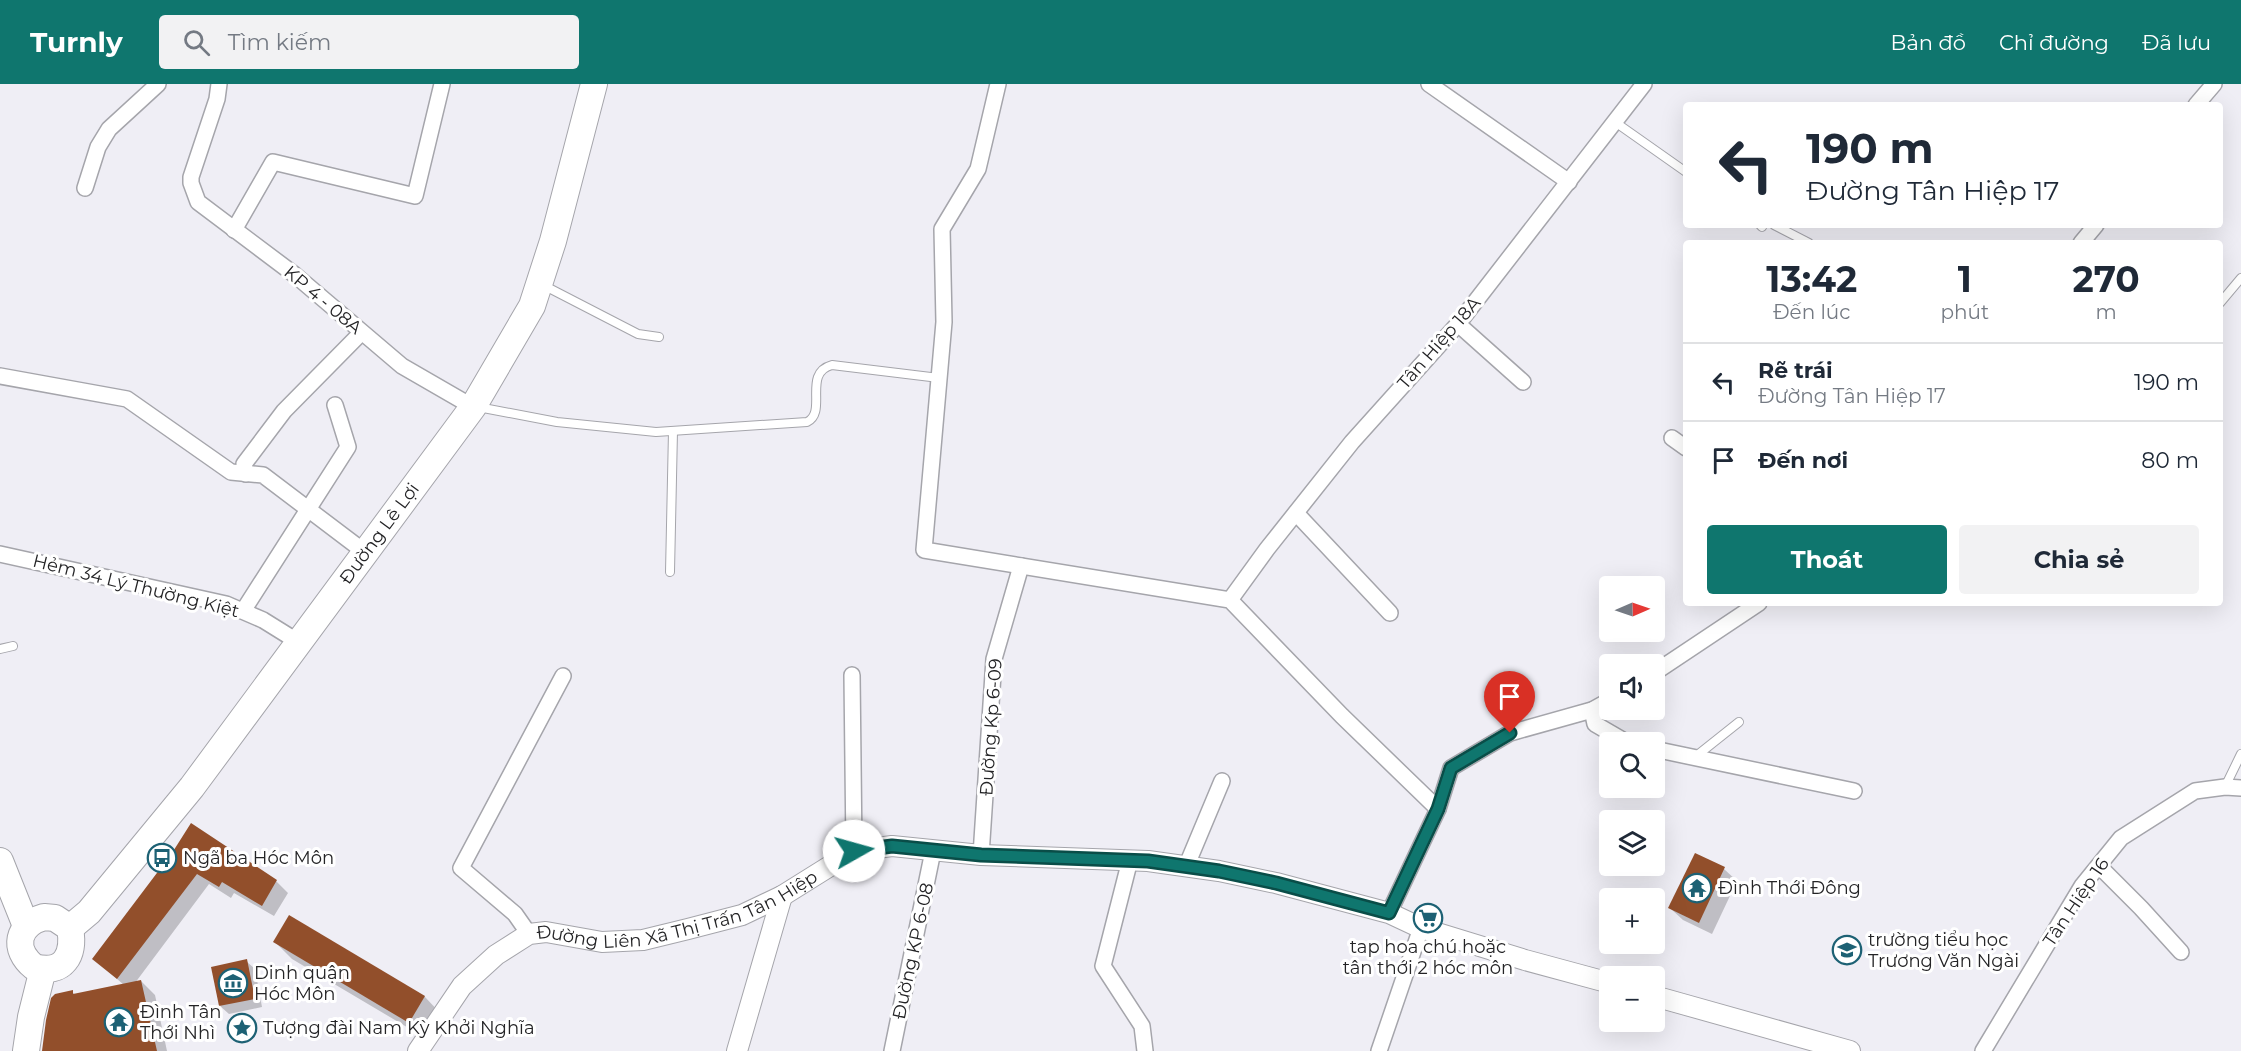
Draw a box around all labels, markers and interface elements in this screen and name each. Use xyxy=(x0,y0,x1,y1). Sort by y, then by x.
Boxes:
search box xyxy=(159,15,579,69)
text: Turnly xyxy=(30,25,123,59)
icon: search xyxy=(180,26,213,59)
text: Tìm kiếm xyxy=(228,29,331,56)
text: Bản đồ xyxy=(1891,30,1966,55)
text: Chỉ đường xyxy=(1999,30,2109,55)
text: Đã lưu xyxy=(2142,30,2211,55)
text: 190 m xyxy=(1806,122,1934,174)
icon: left xyxy=(1707,126,1785,204)
text: Đường Tân Hiệp 17 xyxy=(1806,174,2059,207)
text: 13:42 xyxy=(1766,257,1857,301)
text: 1 xyxy=(1958,257,1972,301)
text: 270 xyxy=(2072,257,2140,301)
street label: KP 4 - 08A xyxy=(280,261,366,339)
street label: Tân Hiệp 18A xyxy=(1393,292,1485,394)
text: Đến lúc xyxy=(1773,300,1851,324)
text: phút xyxy=(1940,300,1989,324)
text: m xyxy=(2095,300,2117,324)
text: Rẽ trái xyxy=(1758,357,1833,384)
icon: left xyxy=(1707,366,1740,399)
text: 190 m xyxy=(2134,369,2199,396)
text: Đường Tân Hiệp 17 xyxy=(1758,384,1946,408)
icon: arrive xyxy=(1707,444,1740,477)
text: Đến nơi xyxy=(1758,447,1848,474)
text: 80 m xyxy=(2141,447,2199,474)
street label: Đường Lê Lợi xyxy=(335,479,424,588)
button: Thoát xyxy=(1707,525,1947,594)
button: Chia sẻ xyxy=(1959,525,2199,594)
street label: Hẻm 34 Lý Thường Kiệt xyxy=(31,550,241,622)
north arrow xyxy=(1599,576,1665,642)
map controls xyxy=(1599,576,1665,1032)
button: sound xyxy=(1599,654,1665,720)
street label: Đường Kp 6-09 xyxy=(975,657,1007,796)
pin xyxy=(1484,671,1535,733)
icon: arrive xyxy=(1493,680,1526,713)
button: search xyxy=(1599,732,1665,798)
button: layers xyxy=(1599,810,1665,876)
position arrow xyxy=(822,819,886,883)
bus stop icon: Ngã ba Hóc Môn xyxy=(146,842,178,874)
place label: Ngã ba Hóc Môn xyxy=(183,847,334,869)
street label: Tân Hiệp 16 xyxy=(2038,854,2114,950)
street label: Đường Liên Xã Thị Trấn Tân Hiệp xyxy=(535,866,822,953)
temple icon: Đình Thới Đông xyxy=(1681,872,1713,904)
place label: Đình Thới Đông xyxy=(1718,877,1861,899)
street label: Đường KP 6-08 xyxy=(888,881,938,1021)
button: + xyxy=(1599,888,1665,954)
supermarket icon: tap hoa chú hoặc tân thới 2 hóc môn xyxy=(1412,902,1444,934)
place label: trường tiểu học Trương Văn Ngài xyxy=(1868,929,2019,972)
school or university icon: trường tiểu học Trương Văn Ngài xyxy=(1831,934,1863,966)
place label: tap hoa chú hoặc tân thới 2 hóc môn xyxy=(1343,936,1513,979)
place label: Dinh quận Hóc Môn xyxy=(254,962,350,1005)
button: − xyxy=(1599,966,1665,1032)
museum icon: Dinh quận Hóc Môn xyxy=(217,967,249,999)
place label: Đình Tân Thới Nhì xyxy=(140,1001,221,1044)
temple icon: Đình Tân Thới Nhì xyxy=(103,1006,135,1038)
place icon: Tượng đài Nam Kỳ Khởi Nghĩa xyxy=(226,1012,258,1044)
place label: Tượng đài Nam Kỳ Khởi Nghĩa xyxy=(263,1017,535,1039)

